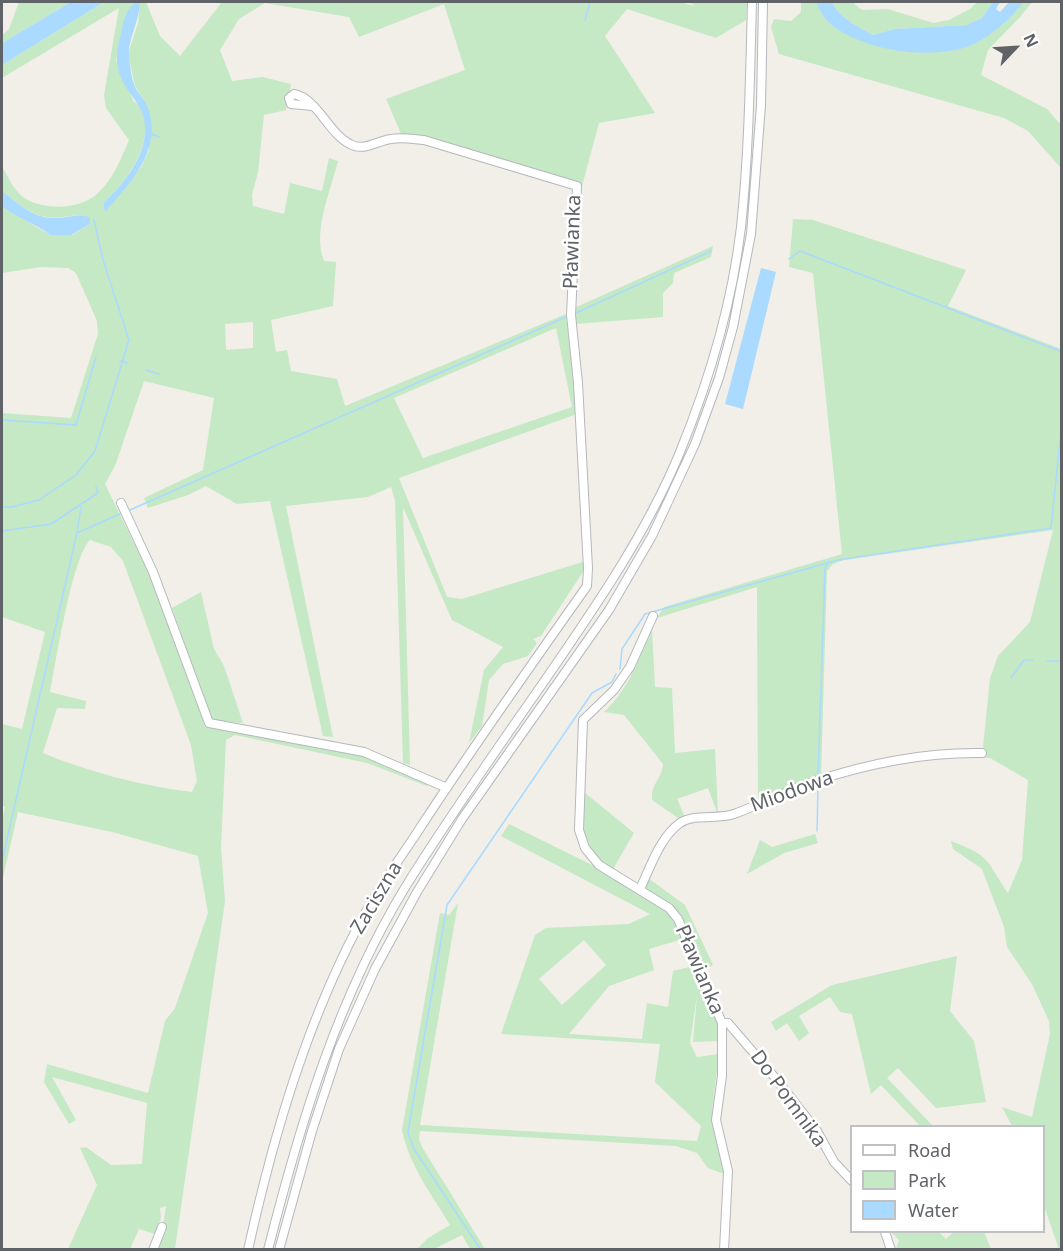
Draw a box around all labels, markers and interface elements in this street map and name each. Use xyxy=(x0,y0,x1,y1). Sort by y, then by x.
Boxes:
north arrow xyxy=(985,18,1045,78)
text: N xyxy=(1019,30,1044,51)
street label: Pławianka xyxy=(559,194,587,290)
street label: Miodowa xyxy=(747,766,837,818)
street label: Zaciszna xyxy=(346,858,408,938)
street label: Pławianka xyxy=(669,922,729,1018)
street label: Do Pomnika xyxy=(745,1046,831,1152)
legend xyxy=(850,1125,1045,1233)
text: Road xyxy=(908,1138,951,1162)
text: Park xyxy=(908,1168,946,1192)
text: Water xyxy=(908,1198,959,1222)

